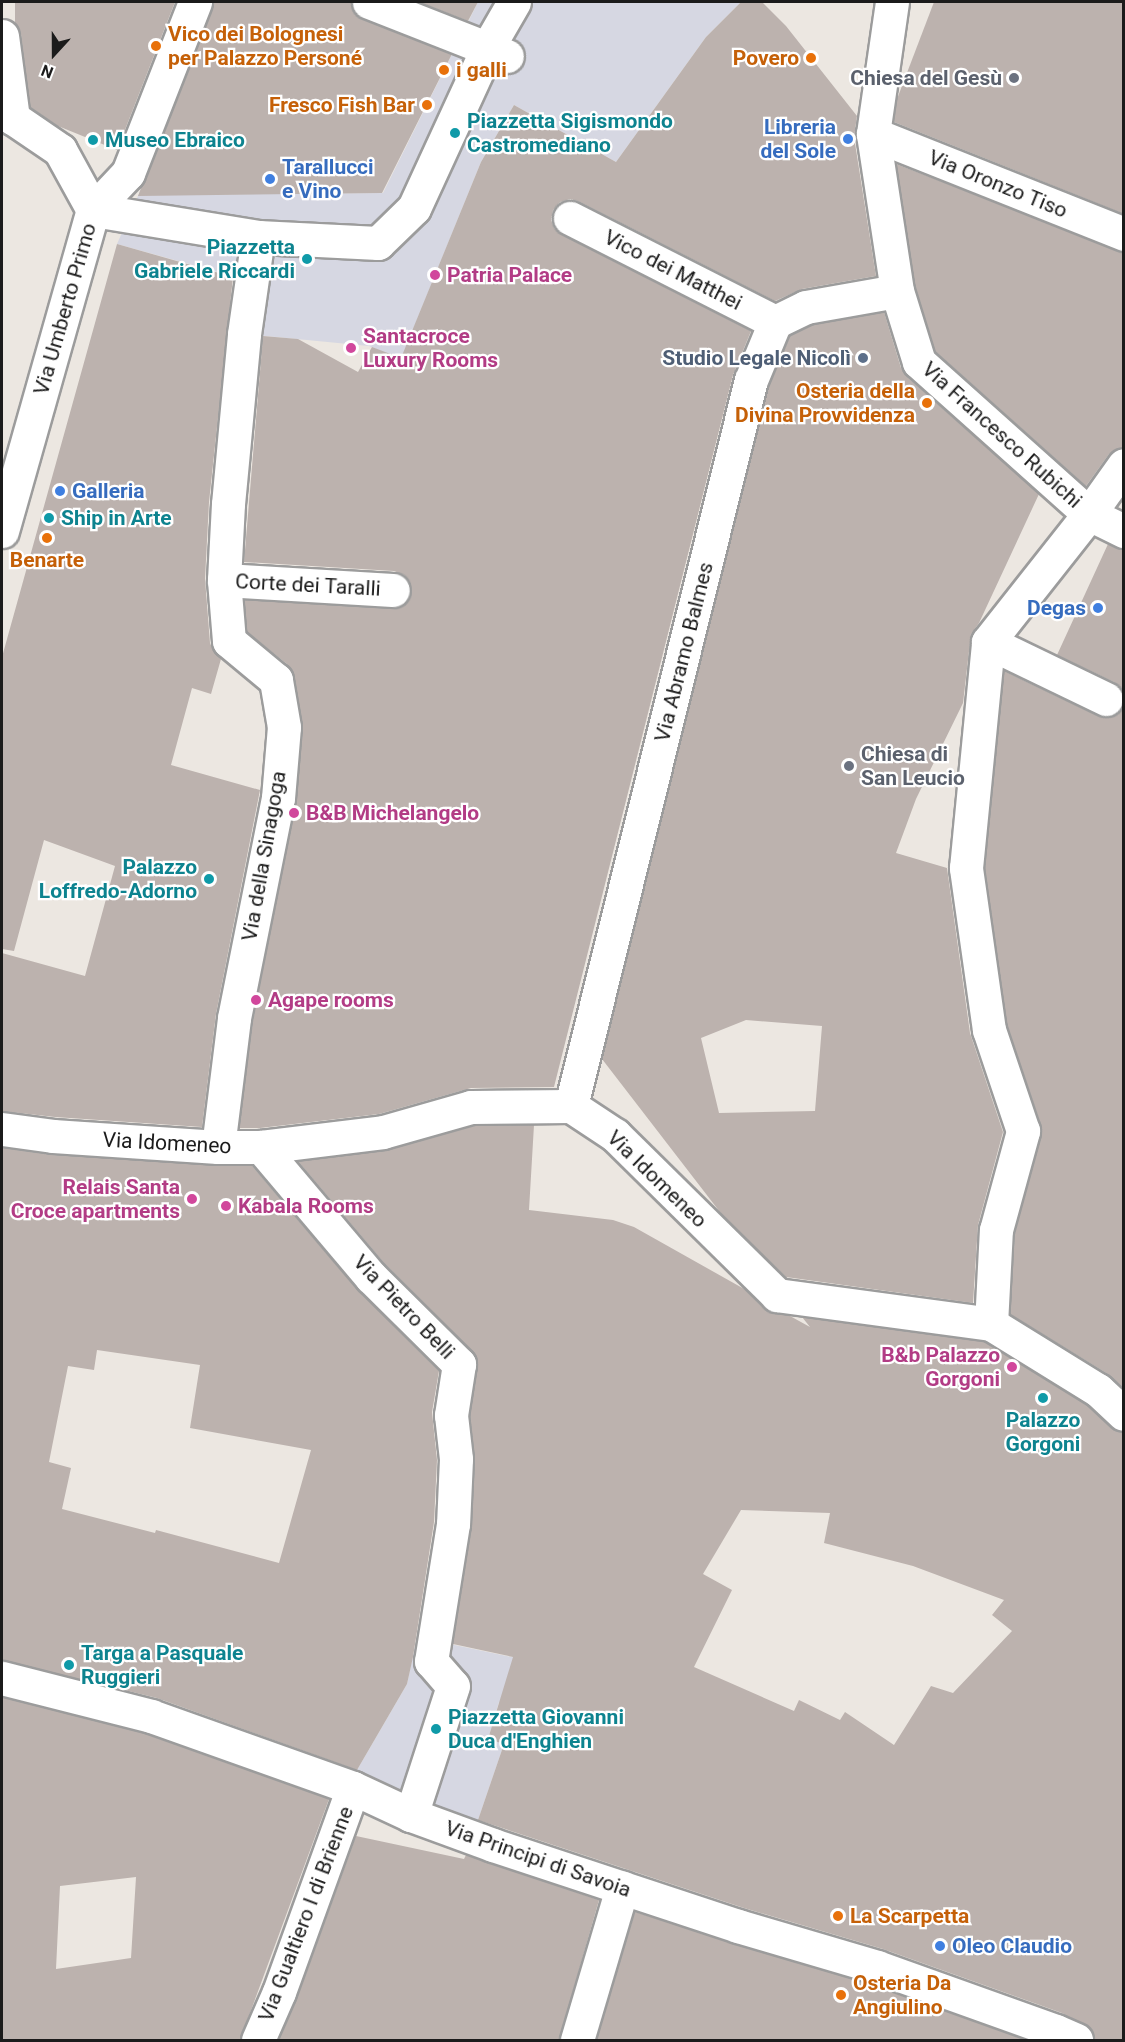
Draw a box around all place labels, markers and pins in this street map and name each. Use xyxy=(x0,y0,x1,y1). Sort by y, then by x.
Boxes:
place label: Vico dei Bolognesi per Palazzo Personé xyxy=(168,21,362,71)
marker: Vico dei Bolognesi per Palazzo Personé xyxy=(149,39,163,53)
place label: Povero xyxy=(733,45,799,71)
marker: Povero xyxy=(804,51,818,65)
place label: i galli xyxy=(456,57,507,83)
marker: i galli xyxy=(437,63,451,77)
place label: Chiesa del Gesù xyxy=(850,65,1002,91)
marker: Chiesa del Gesù xyxy=(1007,71,1021,85)
place label: Fresco Fish Bar xyxy=(269,92,415,118)
marker: Fresco Fish Bar xyxy=(420,98,434,112)
place label: Piazzetta Sigismondo Castromediano xyxy=(467,108,673,158)
place label: Libreria del Sole xyxy=(760,114,836,164)
marker: Piazzetta Sigismondo Castromediano xyxy=(448,126,462,140)
place label: Museo Ebraico xyxy=(105,127,245,153)
marker: Libreria del Sole xyxy=(841,132,855,146)
marker: Museo Ebraico xyxy=(86,133,100,147)
place label: Tarallucci e Vino xyxy=(282,154,374,204)
marker: Tarallucci e Vino xyxy=(263,172,277,186)
place label: Piazzetta Gabriele Riccardi xyxy=(134,234,295,284)
marker: Piazzetta Gabriele Riccardi xyxy=(300,252,314,266)
place label: Patria Palace xyxy=(447,262,572,288)
marker: Patria Palace xyxy=(428,268,442,282)
place label: Santacroce Luxury Rooms xyxy=(363,323,498,373)
marker: Santacroce Luxury Rooms xyxy=(344,341,358,355)
place label: Studio Legale Nicolì xyxy=(662,345,851,371)
marker: Studio Legale Nicolì xyxy=(856,351,870,365)
place label: Osteria della Divina Provvidenza xyxy=(735,378,915,428)
marker: Osteria della Divina Provvidenza xyxy=(920,396,934,410)
place label: Galleria xyxy=(72,478,144,504)
marker: Galleria xyxy=(53,484,67,498)
place label: Ship in Arte xyxy=(61,505,172,531)
marker: Ship in Arte xyxy=(42,511,56,525)
marker: Benarte xyxy=(40,531,54,545)
place label: Benarte xyxy=(10,547,84,573)
place label: Degas xyxy=(1027,595,1086,621)
marker: Degas xyxy=(1091,601,1105,615)
place label: Chiesa di San Leucio xyxy=(861,741,965,791)
marker: Chiesa di San Leucio xyxy=(842,759,856,773)
place label: B&B Michelangelo xyxy=(306,800,479,826)
marker: B&B Michelangelo xyxy=(287,806,301,820)
place label: Palazzo Loffredo-Adorno xyxy=(39,854,197,904)
marker: Palazzo Loffredo-Adorno xyxy=(202,872,216,886)
place label: Agape rooms xyxy=(268,987,394,1013)
marker: Agape rooms xyxy=(249,993,263,1007)
place label: Relais Santa Croce apartments xyxy=(11,1174,180,1224)
marker: Relais Santa Croce apartments xyxy=(185,1192,199,1206)
place label: Kabala Rooms xyxy=(238,1193,374,1219)
marker: Kabala Rooms xyxy=(219,1199,233,1213)
place label: B&b Palazzo Gorgoni xyxy=(881,1342,1000,1392)
marker: B&b Palazzo Gorgoni xyxy=(1005,1360,1019,1374)
marker: Palazzo Gorgoni xyxy=(1036,1391,1050,1405)
place label: Palazzo Gorgoni xyxy=(1006,1407,1080,1457)
place label: Targa a Pasquale Ruggieri xyxy=(81,1640,243,1690)
marker: Targa a Pasquale Ruggieri xyxy=(62,1658,76,1672)
place label: Piazzetta Giovanni Duca d'Enghien xyxy=(448,1704,624,1754)
marker: Piazzetta Giovanni Duca d'Enghien xyxy=(429,1722,443,1736)
place label: La Scarpetta xyxy=(850,1903,969,1929)
marker: La Scarpetta xyxy=(831,1909,845,1923)
place label: Oleo Claudio xyxy=(952,1933,1072,1959)
marker: Oleo Claudio xyxy=(933,1939,947,1953)
place label: Osteria Da Angiulino xyxy=(853,1970,951,2020)
marker: Osteria Da Angiulino xyxy=(834,1988,848,2002)

